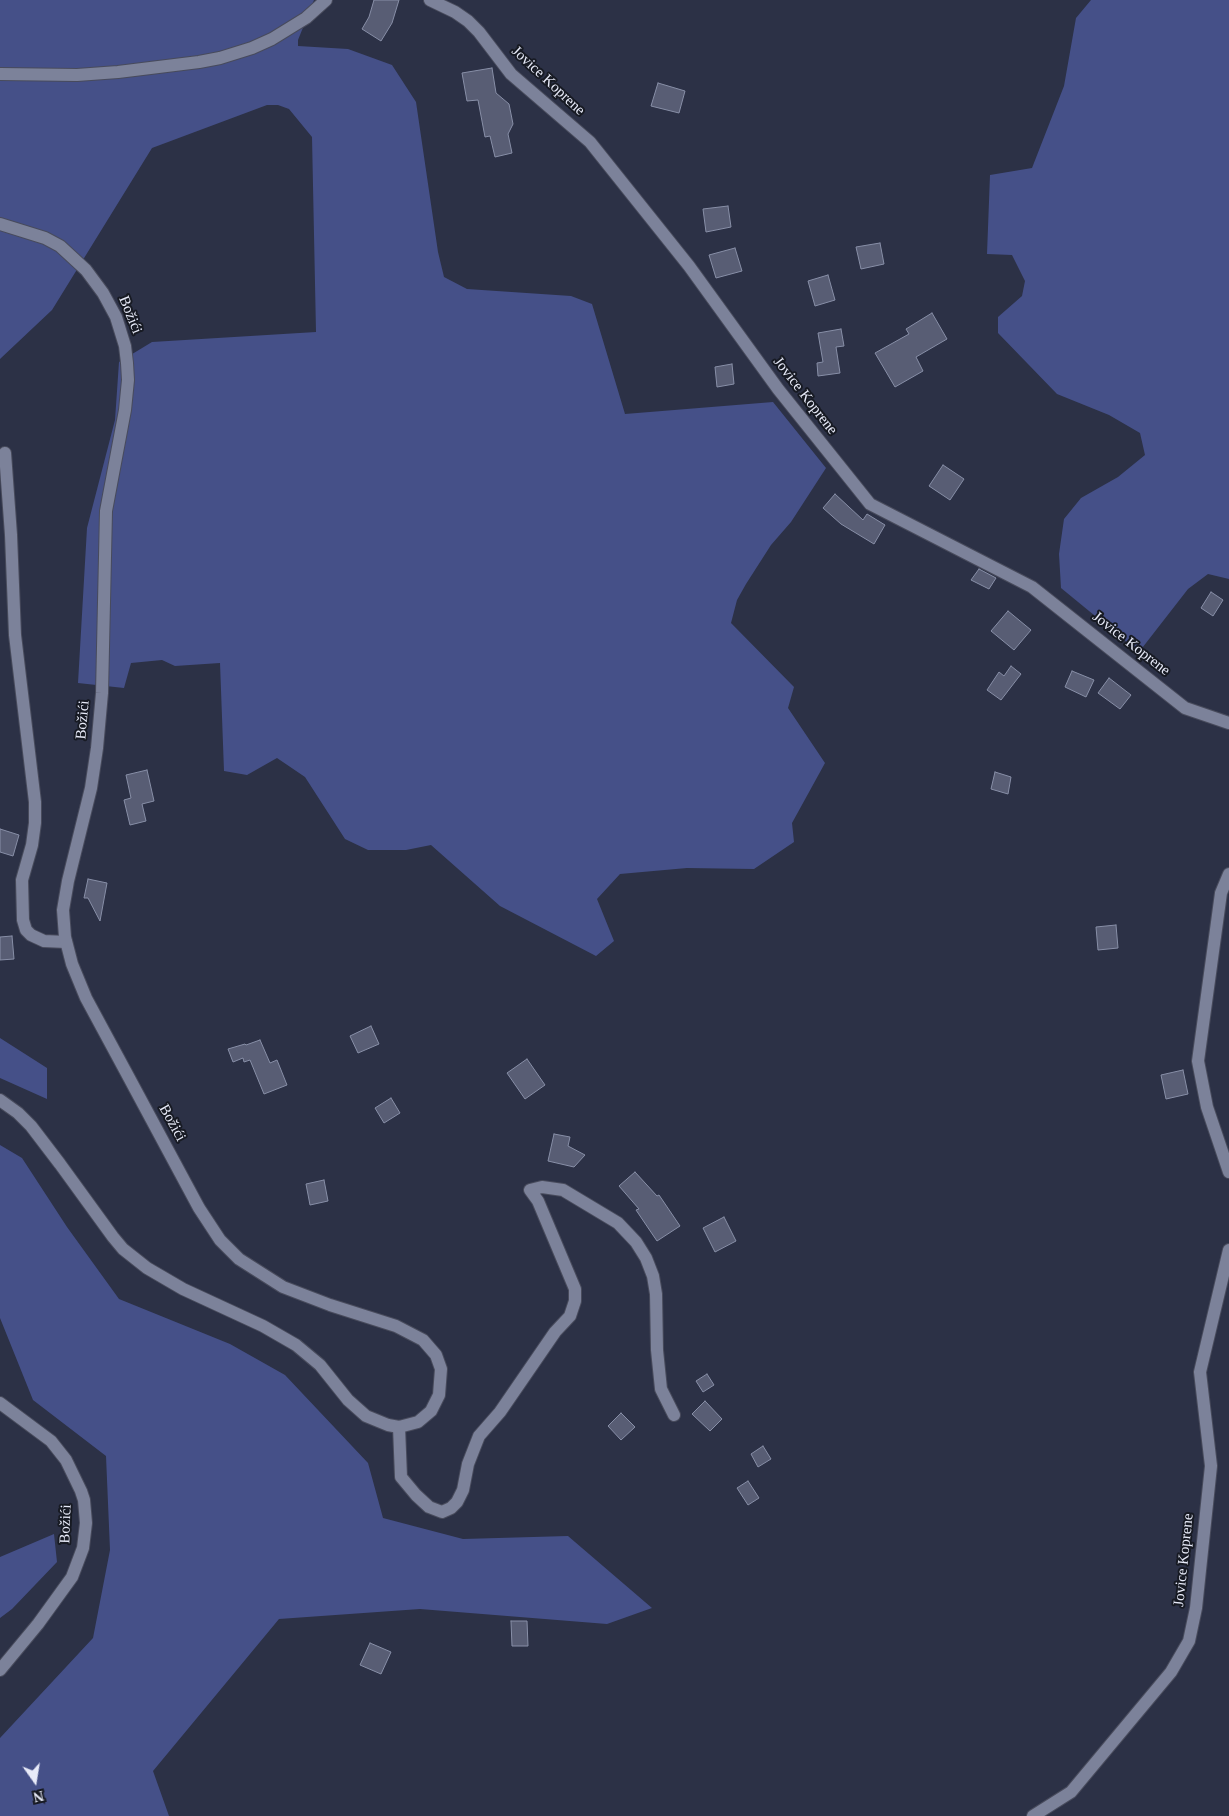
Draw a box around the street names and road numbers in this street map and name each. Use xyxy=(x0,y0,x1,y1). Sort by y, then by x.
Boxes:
street label: Jovice Koprene xyxy=(508,42,588,120)
street label: Božići xyxy=(114,293,146,337)
street label: Jovice Koprene xyxy=(769,354,841,438)
street label: Jovice Koprene xyxy=(1089,608,1173,680)
street label: Božići xyxy=(72,700,94,740)
street label: Božići xyxy=(155,1102,189,1144)
street label: Božići xyxy=(56,1504,76,1544)
street label: Jovice Koprene xyxy=(1170,1512,1198,1608)

